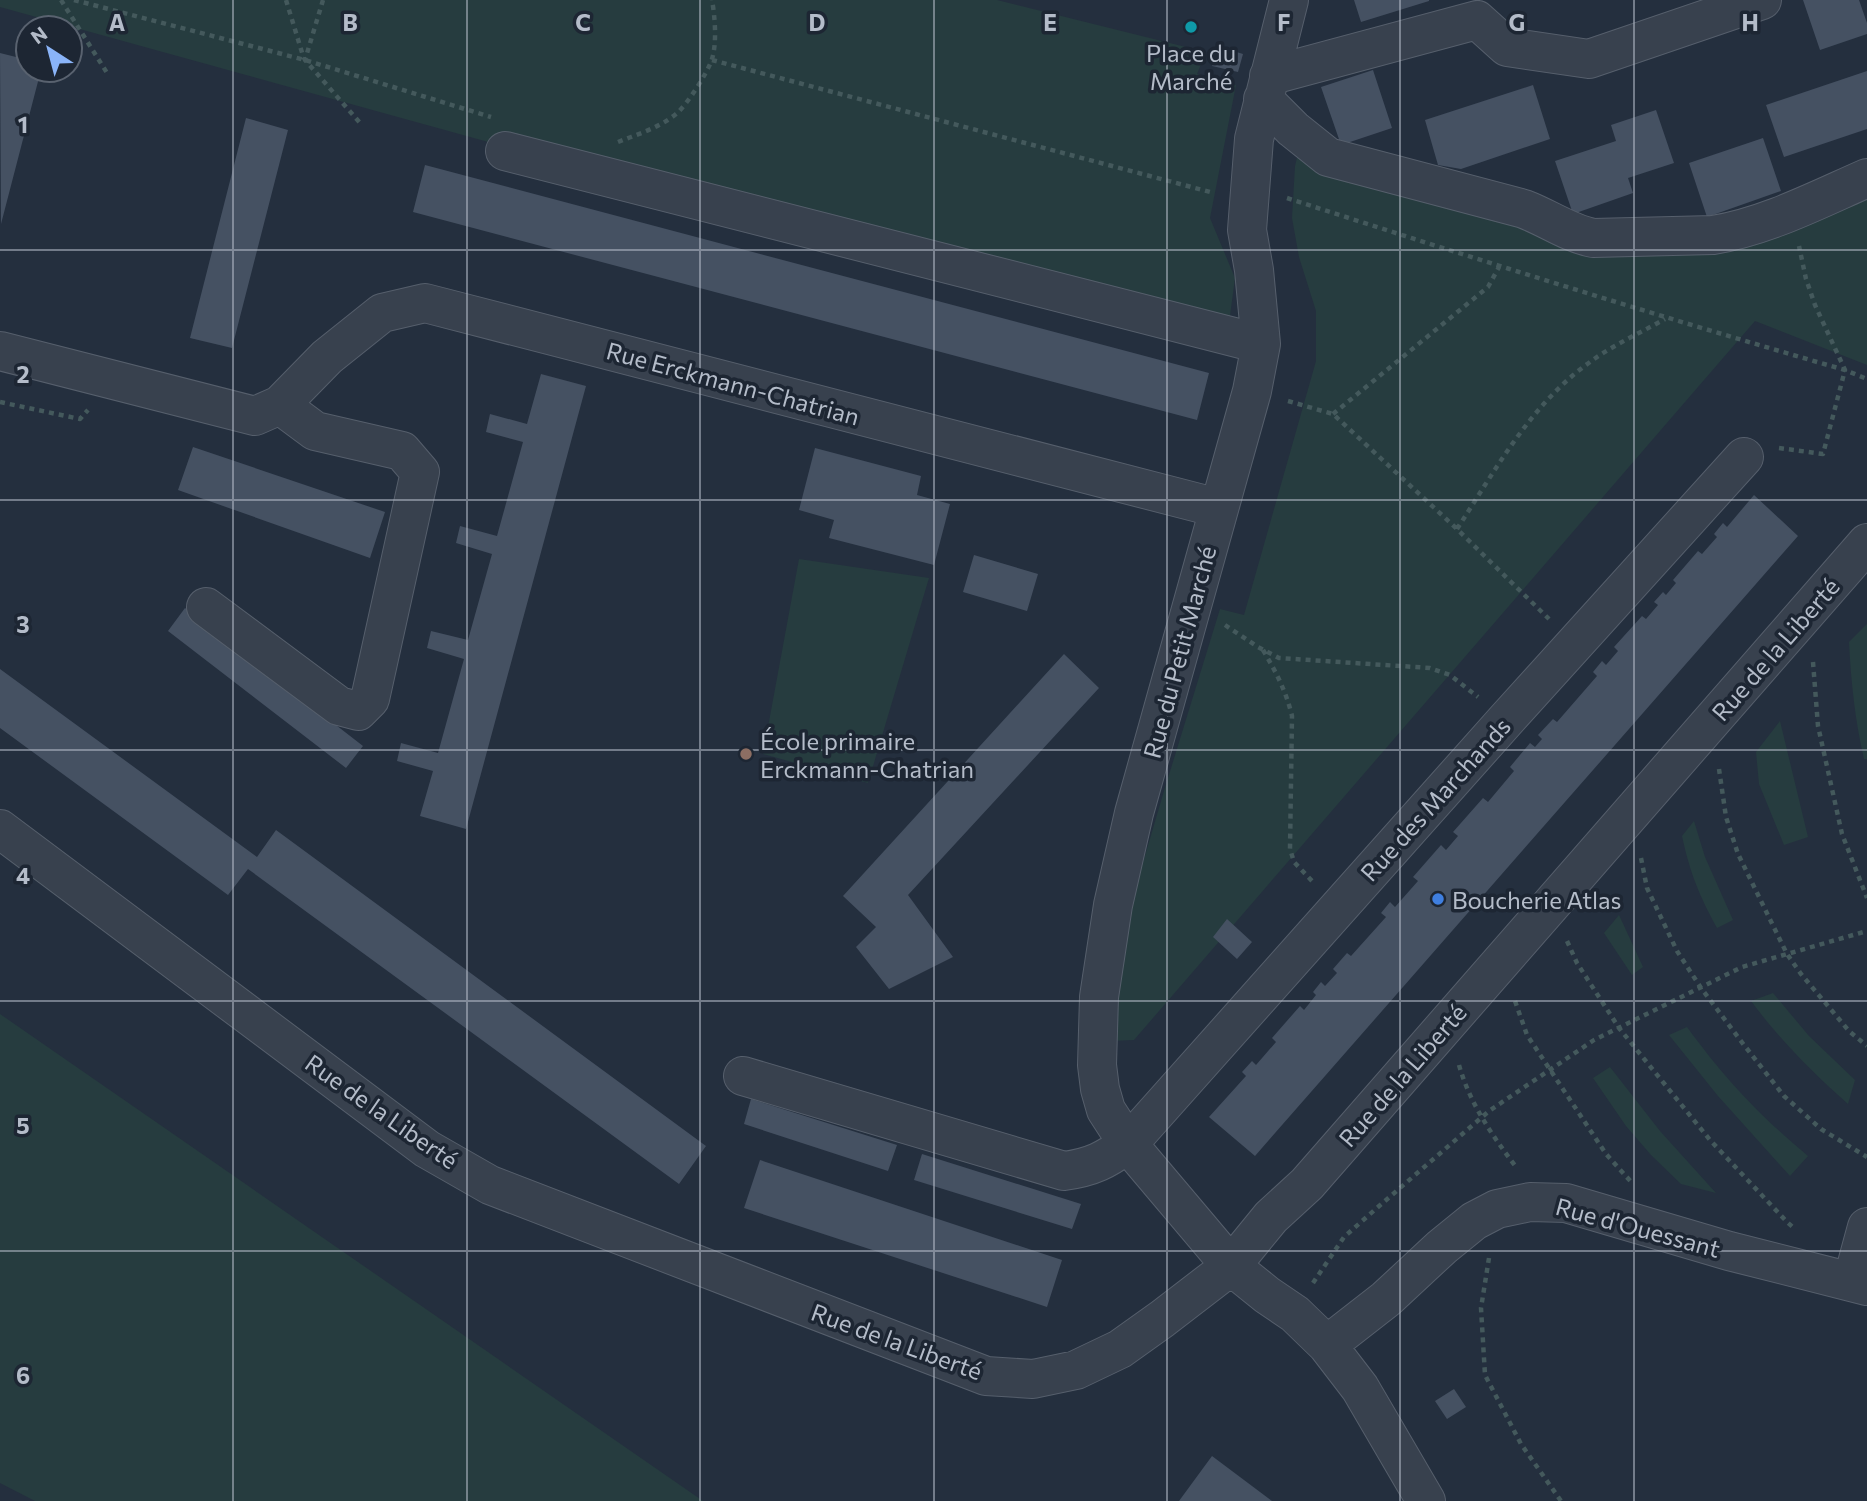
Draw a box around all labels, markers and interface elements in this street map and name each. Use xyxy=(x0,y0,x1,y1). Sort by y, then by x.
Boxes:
text: A xyxy=(109,8,126,36)
text: B xyxy=(342,8,358,36)
text: C xyxy=(575,8,591,36)
text: D xyxy=(809,8,826,36)
text: E xyxy=(1043,8,1057,36)
text: F xyxy=(1277,8,1291,36)
text: G xyxy=(1509,8,1525,36)
text: H xyxy=(1741,8,1759,36)
north arrow xyxy=(14,14,84,84)
marker: Place du Marché xyxy=(1183,19,1199,35)
text: N xyxy=(26,21,51,48)
place label: Place du Marché xyxy=(1146,38,1236,95)
text: 1 xyxy=(18,110,28,138)
street label: Rue Erckmann-Chatrian xyxy=(603,335,863,431)
text: 2 xyxy=(16,360,30,388)
street label: Rue du Petit Marché xyxy=(1137,543,1221,761)
street label: Rue de la Liberté xyxy=(1705,572,1845,726)
text: 3 xyxy=(16,610,30,638)
street label: Rue des Marchands xyxy=(1354,711,1516,887)
place label: École primaire Erckmann-Chatrian xyxy=(760,726,974,783)
marker: École primaire Erckmann-Chatrian xyxy=(738,746,754,762)
text: 4 xyxy=(16,861,30,889)
place label: Boucherie Atlas xyxy=(1452,885,1622,914)
marker: Boucherie Atlas xyxy=(1430,891,1446,907)
street label: Rue de la Liberté xyxy=(1332,998,1472,1152)
street label: Rue de la Liberté xyxy=(300,1048,464,1174)
text: 5 xyxy=(16,1111,30,1139)
street label: Rue d'Ouessant xyxy=(1553,1191,1723,1263)
street label: Rue de la Liberté xyxy=(808,1297,986,1385)
text: 6 xyxy=(16,1361,30,1389)

